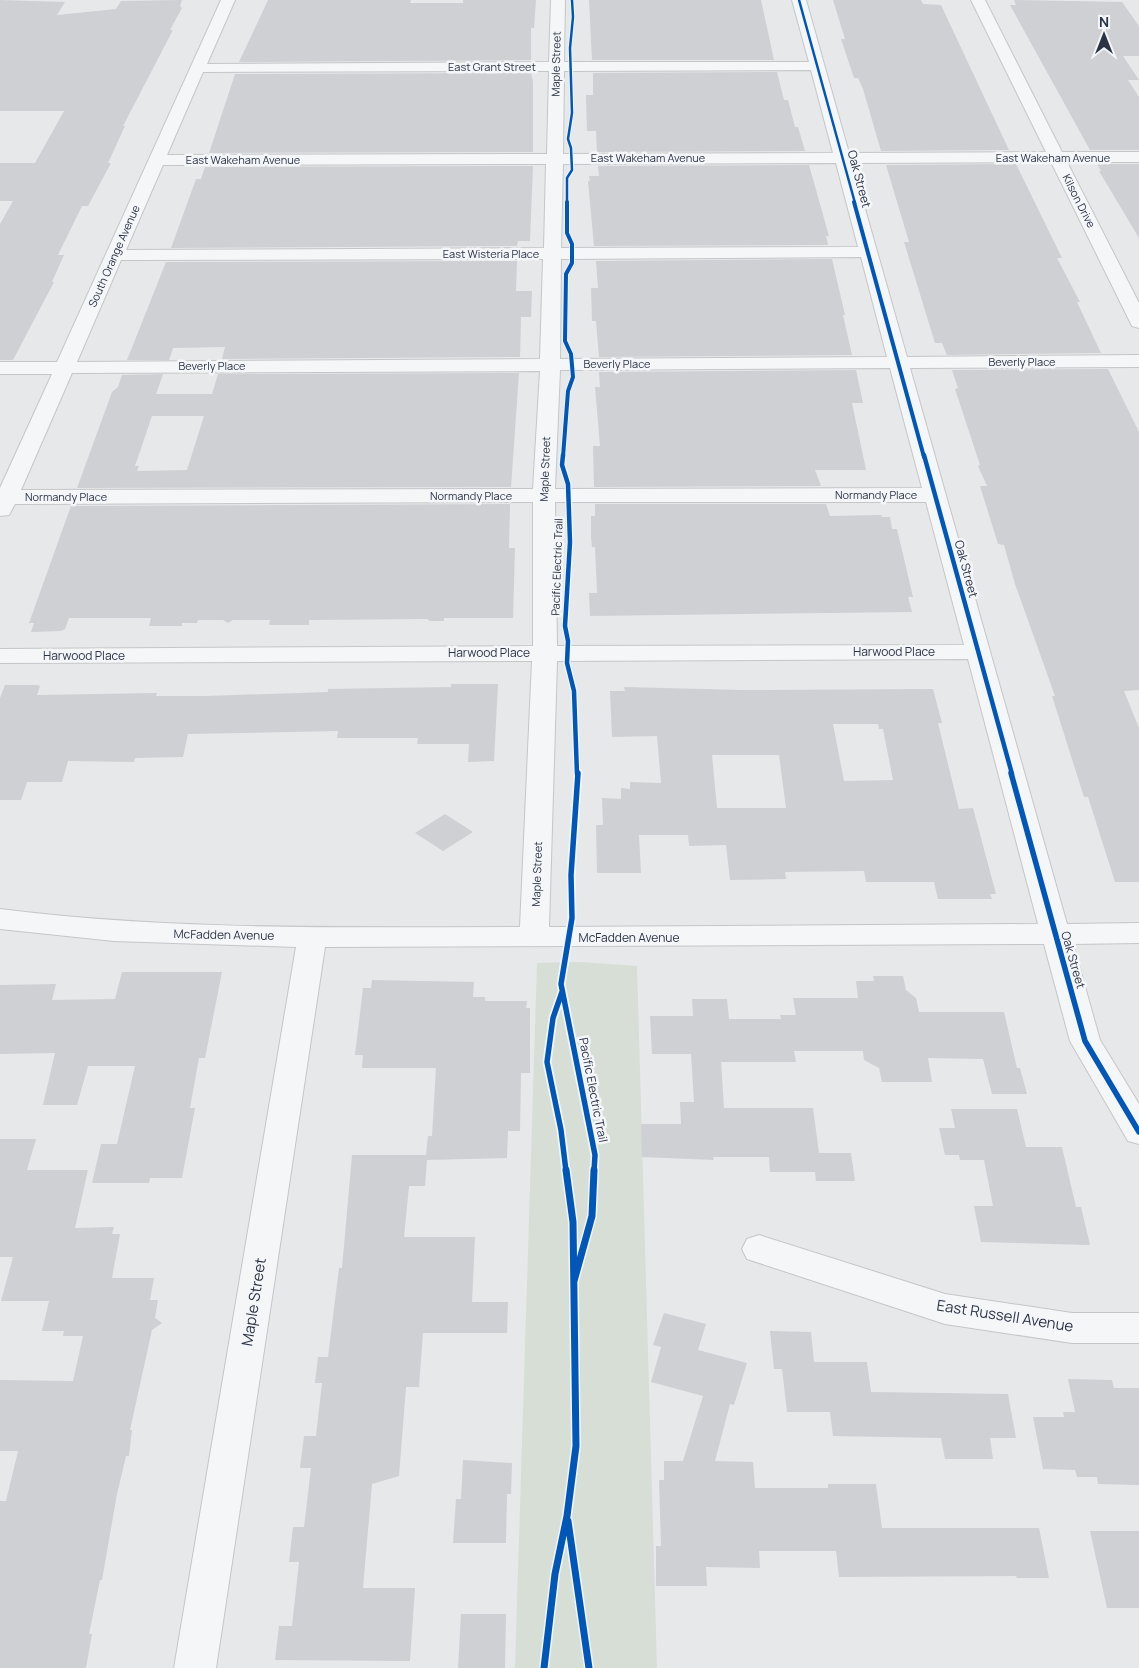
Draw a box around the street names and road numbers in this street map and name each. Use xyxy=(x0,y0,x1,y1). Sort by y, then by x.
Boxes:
street label: Maple Street xyxy=(547,31,564,97)
street label: East Grant Street xyxy=(448,59,536,74)
street label: Oak Street xyxy=(844,148,875,210)
street label: East Wakeham Avenue xyxy=(591,150,706,165)
street label: East Wakeham Avenue xyxy=(996,150,1111,165)
street label: East Wakeham Avenue xyxy=(186,152,301,167)
street label: Kilson Drive xyxy=(1060,171,1100,231)
street label: South Orange Avenue xyxy=(84,202,143,309)
street label: East Wisteria Place xyxy=(443,246,540,261)
street label: Beverly Place xyxy=(989,354,1056,369)
street label: Beverly Place xyxy=(584,356,651,371)
street label: Beverly Place xyxy=(179,358,246,373)
street label: Maple Street xyxy=(536,436,553,502)
street label: Normandy Place xyxy=(835,487,918,502)
street label: Normandy Place xyxy=(430,488,513,503)
street label: Normandy Place xyxy=(25,489,108,504)
street label: Pacific Electric Trail xyxy=(547,518,566,616)
street label: Oak Street xyxy=(951,538,982,600)
street label: Harwood Place xyxy=(853,643,935,660)
street label: Harwood Place xyxy=(448,644,530,661)
street label: Harwood Place xyxy=(43,647,125,664)
street label: Maple Street xyxy=(528,841,545,907)
street label: McFadden Avenue xyxy=(173,925,275,944)
street label: McFadden Avenue xyxy=(579,929,679,946)
street label: Oak Street xyxy=(1057,929,1090,991)
street label: Pacific Electric Trail xyxy=(575,1036,612,1144)
street label: Maple Street xyxy=(236,1256,271,1348)
street label: East Russell Avenue xyxy=(935,1294,1075,1337)

